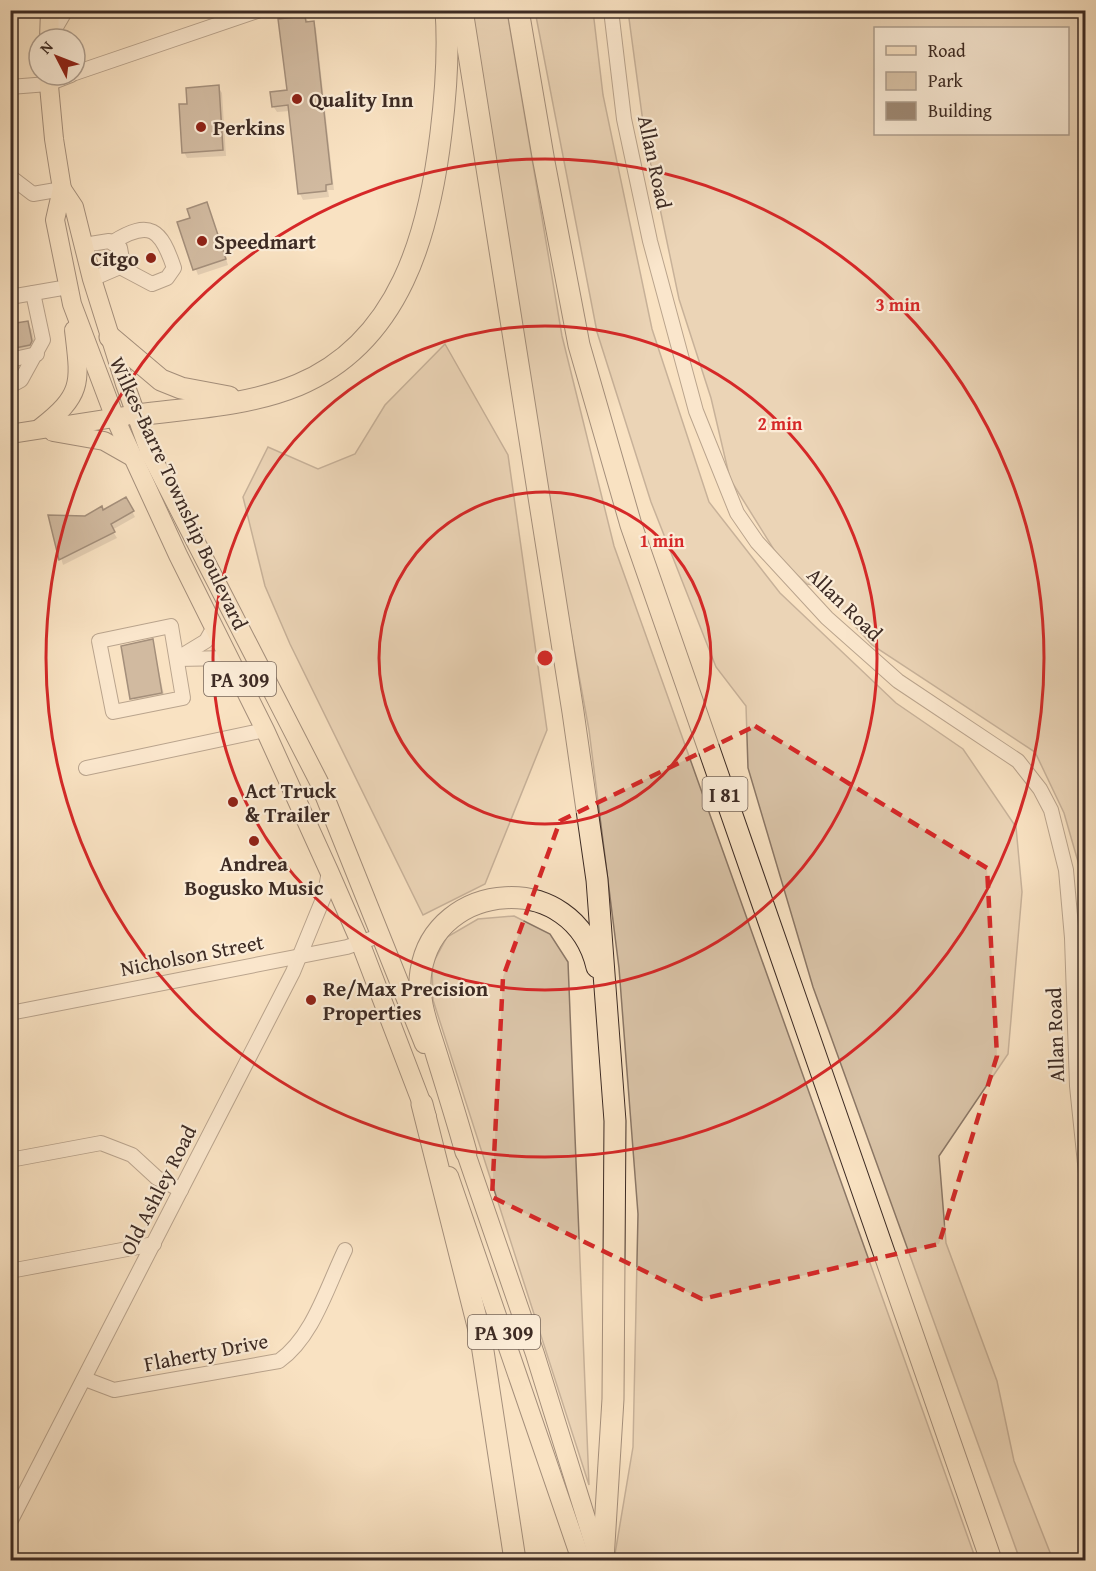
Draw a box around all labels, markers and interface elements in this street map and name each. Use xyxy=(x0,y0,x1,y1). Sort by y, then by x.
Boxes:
north arrow xyxy=(27,27,87,87)
legend xyxy=(874,27,1069,135)
text: N xyxy=(33,35,59,59)
text: Road xyxy=(928,37,966,64)
text: Park xyxy=(928,67,964,94)
place label: Quality Inn xyxy=(309,84,414,115)
marker: Quality Inn xyxy=(290,92,304,106)
text: Building xyxy=(928,97,992,124)
place label: Perkins xyxy=(213,112,285,143)
street label: Allan Road xyxy=(630,112,680,212)
marker: Perkins xyxy=(194,120,208,134)
place label: Speedmart xyxy=(214,226,316,257)
marker: Speedmart xyxy=(195,234,209,248)
place label: Citgo xyxy=(90,243,139,274)
marker: Citgo xyxy=(144,251,158,265)
text: 3 min xyxy=(876,291,921,318)
street label: Wilkes-Barre Township Boulevard xyxy=(102,351,256,635)
text: 2 min xyxy=(758,410,803,437)
text: 1 min xyxy=(640,527,685,554)
street label: Allan Road xyxy=(800,560,890,649)
centre of rings xyxy=(535,648,555,668)
road number: PA 309 xyxy=(204,662,276,696)
place label: Act Truck & Trailer xyxy=(245,775,337,830)
road number: I 81 xyxy=(702,777,748,811)
marker: Act Truck & Trailer xyxy=(226,795,240,809)
marker: Andrea Bogusko Music xyxy=(247,834,261,848)
place label: Andrea Bogusko Music xyxy=(185,848,324,903)
street label: Nicholson Street xyxy=(118,926,267,984)
place label: Re/Max Precision Properties xyxy=(323,973,489,1028)
street label: Allan Road xyxy=(1038,986,1072,1083)
marker: Re/Max Precision Properties xyxy=(304,993,318,1007)
street label: Old Ashley Road xyxy=(112,1119,204,1260)
road number: PA 309 xyxy=(468,1315,540,1349)
street label: Flaherty Drive xyxy=(141,1325,271,1379)

